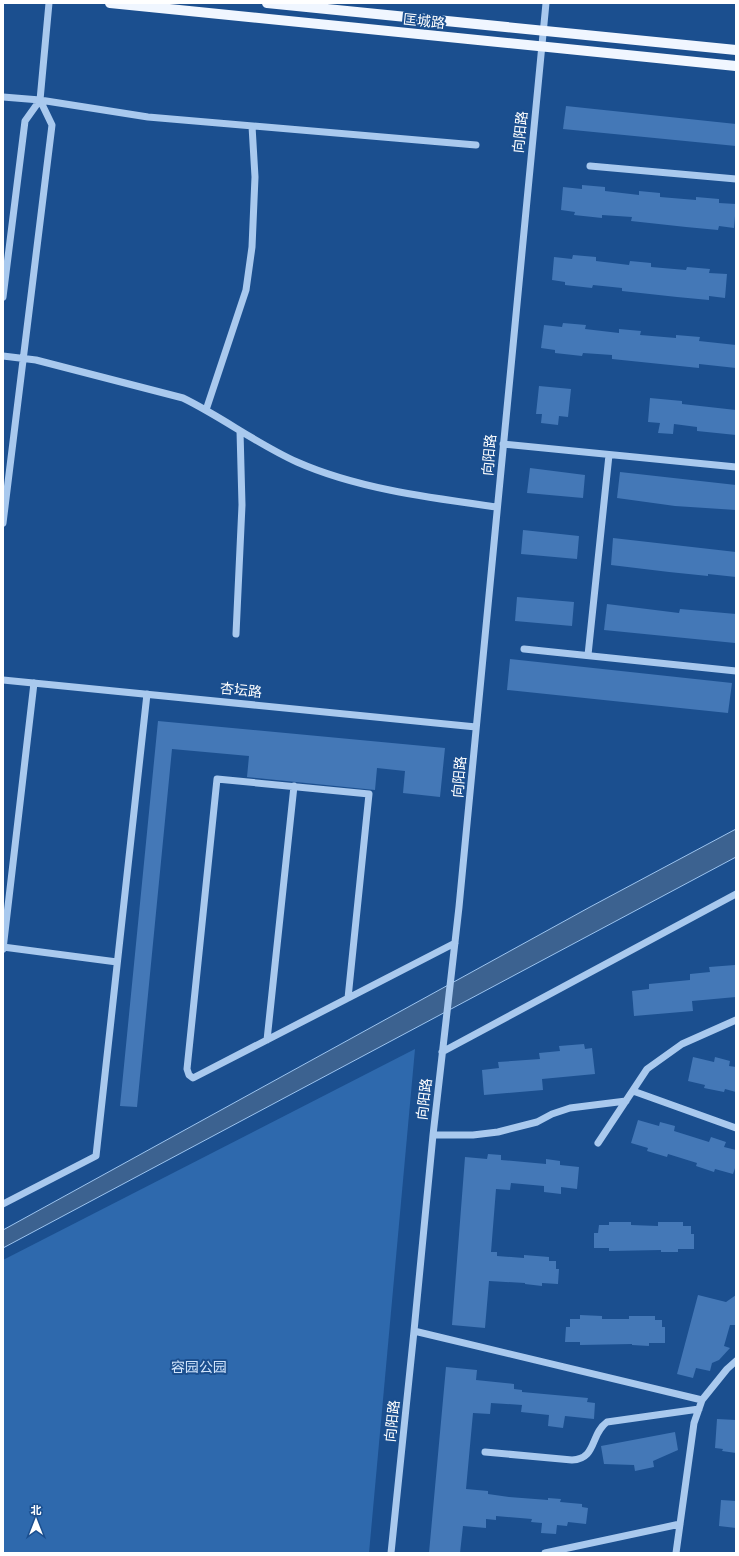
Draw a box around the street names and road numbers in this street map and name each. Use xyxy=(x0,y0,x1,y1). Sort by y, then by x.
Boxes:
street label: 匡城路 xyxy=(402,10,446,33)
street label: 向阳路 xyxy=(509,110,532,154)
street label: 向阳路 xyxy=(478,433,501,477)
street label: 杏坛路 xyxy=(219,679,263,702)
street label: 向阳路 xyxy=(448,755,471,799)
street label: 向阳路 xyxy=(413,1077,436,1121)
street label: 向阳路 xyxy=(381,1399,404,1443)

